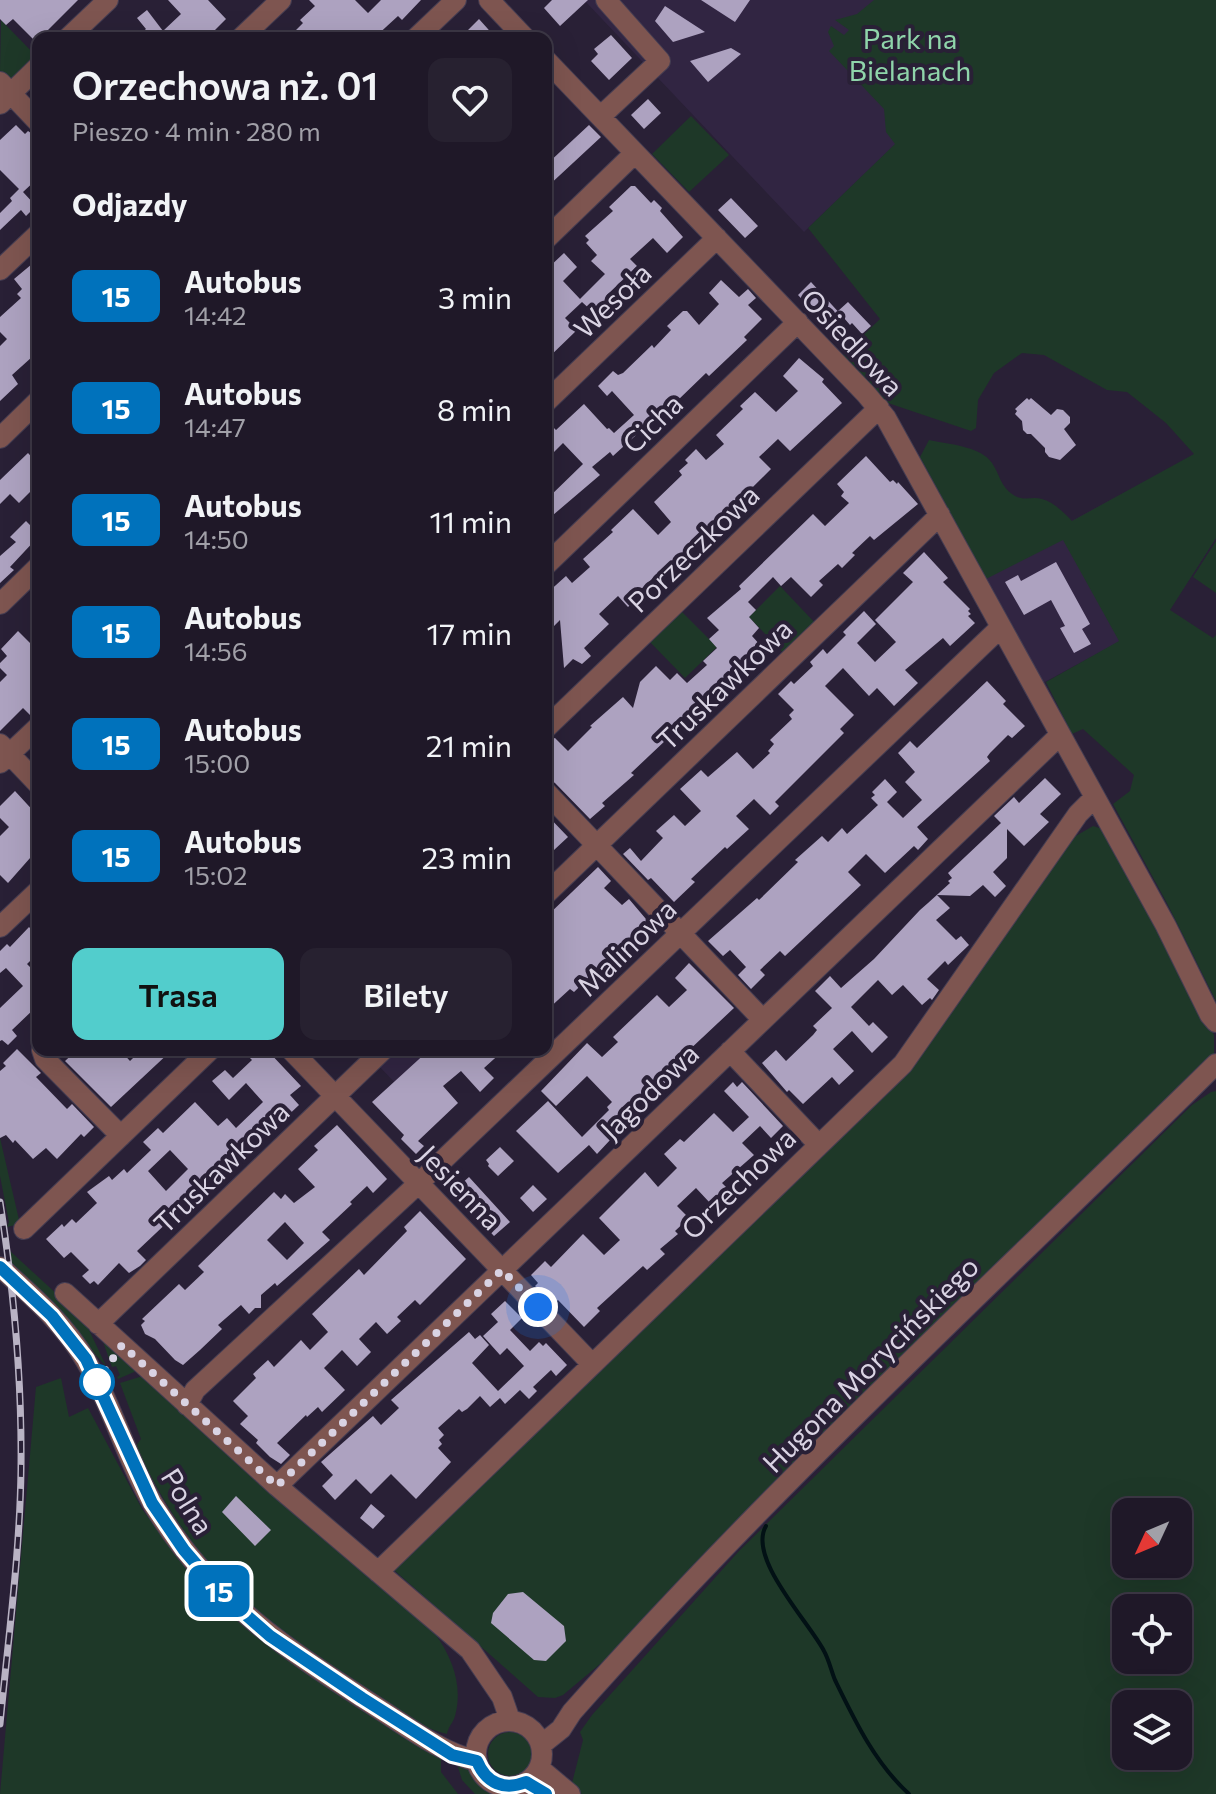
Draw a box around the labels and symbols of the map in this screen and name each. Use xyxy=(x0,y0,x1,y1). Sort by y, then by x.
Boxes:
park label: Park na Bielanach xyxy=(849,21,971,87)
street label: Wesoła xyxy=(566,255,658,345)
street label: Osiedlowa xyxy=(795,281,911,403)
street label: Cicha xyxy=(615,386,689,460)
street label: Porzeczkowa xyxy=(620,477,766,619)
street label: Truskawkowa xyxy=(649,611,799,757)
street label: Malinowa xyxy=(569,892,683,1002)
street label: Jagodowa xyxy=(593,1036,705,1146)
street label: Truskawkowa xyxy=(146,1094,296,1240)
street label: Orzechowa xyxy=(674,1120,802,1246)
street label: Jesienna xyxy=(413,1138,509,1236)
street label: Hugona Morycińskiego xyxy=(755,1249,985,1479)
your location xyxy=(518,1287,558,1327)
unlabelled marker xyxy=(80,1365,114,1399)
street label: Polna xyxy=(155,1462,221,1540)
north arrow xyxy=(1112,1498,1192,1578)
line badge: 15 xyxy=(183,1565,255,1617)

